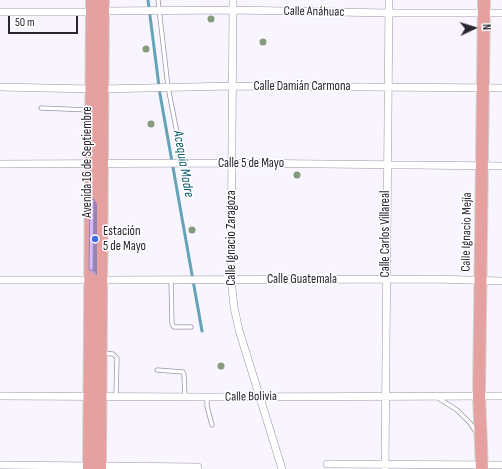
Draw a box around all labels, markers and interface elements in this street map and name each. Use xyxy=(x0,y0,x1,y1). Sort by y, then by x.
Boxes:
street label: Calle Anáhuac xyxy=(283,4,345,20)
scale bar xyxy=(10,8,80,34)
north arrow xyxy=(454,8,494,48)
text: 50 m xyxy=(15,15,35,30)
text: N xyxy=(480,24,493,31)
street label: Calle Damián Carmona xyxy=(253,79,351,95)
street label: Avenida 16 de Septiembre xyxy=(80,106,96,218)
water label: Acequia Madre xyxy=(169,129,197,199)
street label: Calle 5 de Mayo xyxy=(218,156,284,172)
street label: Calle Ignacio Zaragoza xyxy=(224,190,240,286)
street label: Calle Carlos Villareal xyxy=(378,191,394,277)
street label: Calle Ignacio Mejía xyxy=(459,192,475,272)
place label: Estación 5 de Mayo xyxy=(103,224,146,255)
marker: Estación 5 de Mayo xyxy=(90,234,100,244)
street label: Calle Guatemala xyxy=(267,272,337,288)
street label: Calle Bolivia xyxy=(225,389,277,405)

